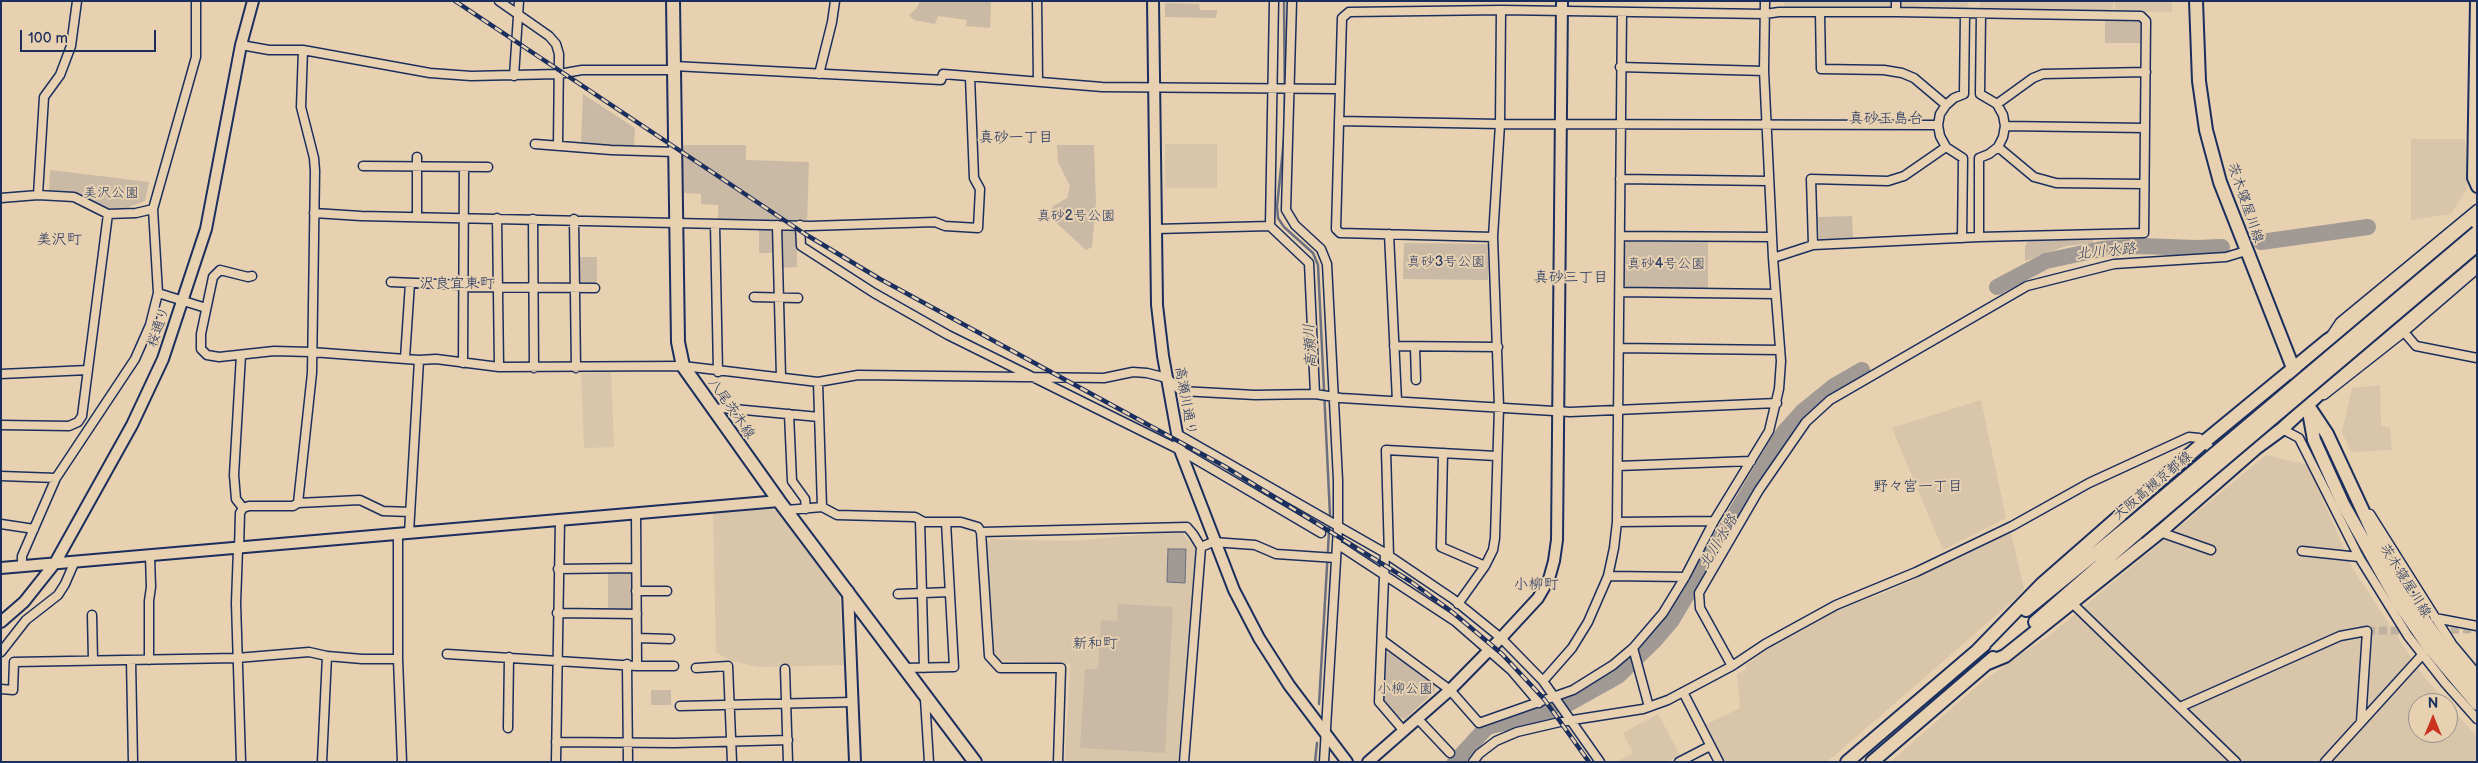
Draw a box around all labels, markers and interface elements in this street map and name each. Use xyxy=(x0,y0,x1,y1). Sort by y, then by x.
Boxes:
scale bar xyxy=(22,20,159,52)
text: 100 m xyxy=(28,29,68,48)
district label: 真砂玉島台 xyxy=(1849,110,1923,128)
district label: 真砂一丁目 xyxy=(979,129,1053,147)
street label: 茨木寝屋川線 xyxy=(2223,161,2267,245)
park label: 美沢公園 xyxy=(83,185,139,201)
park label: 真砂2号公園 xyxy=(1037,208,1115,224)
district label: 美沢町 xyxy=(37,231,81,249)
water label: 北川水路 xyxy=(2075,240,2137,264)
park label: 真砂3号公園 xyxy=(1407,254,1485,270)
park label: 真砂4号公園 xyxy=(1627,256,1705,272)
district label: 真砂三丁目 xyxy=(1534,269,1608,287)
district label: 沢良宜東町 xyxy=(420,275,494,293)
street label: 桜通り xyxy=(144,304,174,350)
water label: 高瀬川 xyxy=(1301,323,1321,369)
street label: 高瀬川通り xyxy=(1171,365,1199,437)
street label: 八尾茨木線 xyxy=(704,376,758,442)
street label: 大阪高槻京都線 xyxy=(2110,448,2196,524)
district label: 野々宮一丁目 xyxy=(1873,478,1963,496)
water label: 北川水路 xyxy=(1696,512,1742,572)
street label: 茨木寝屋川線 xyxy=(2376,541,2434,621)
district label: 小柳町 xyxy=(1514,576,1558,594)
district label: 新和町 xyxy=(1073,635,1117,653)
park label: 小柳公園 xyxy=(1377,681,1433,697)
north arrow xyxy=(2408,693,2458,743)
text: N xyxy=(2428,695,2438,712)

